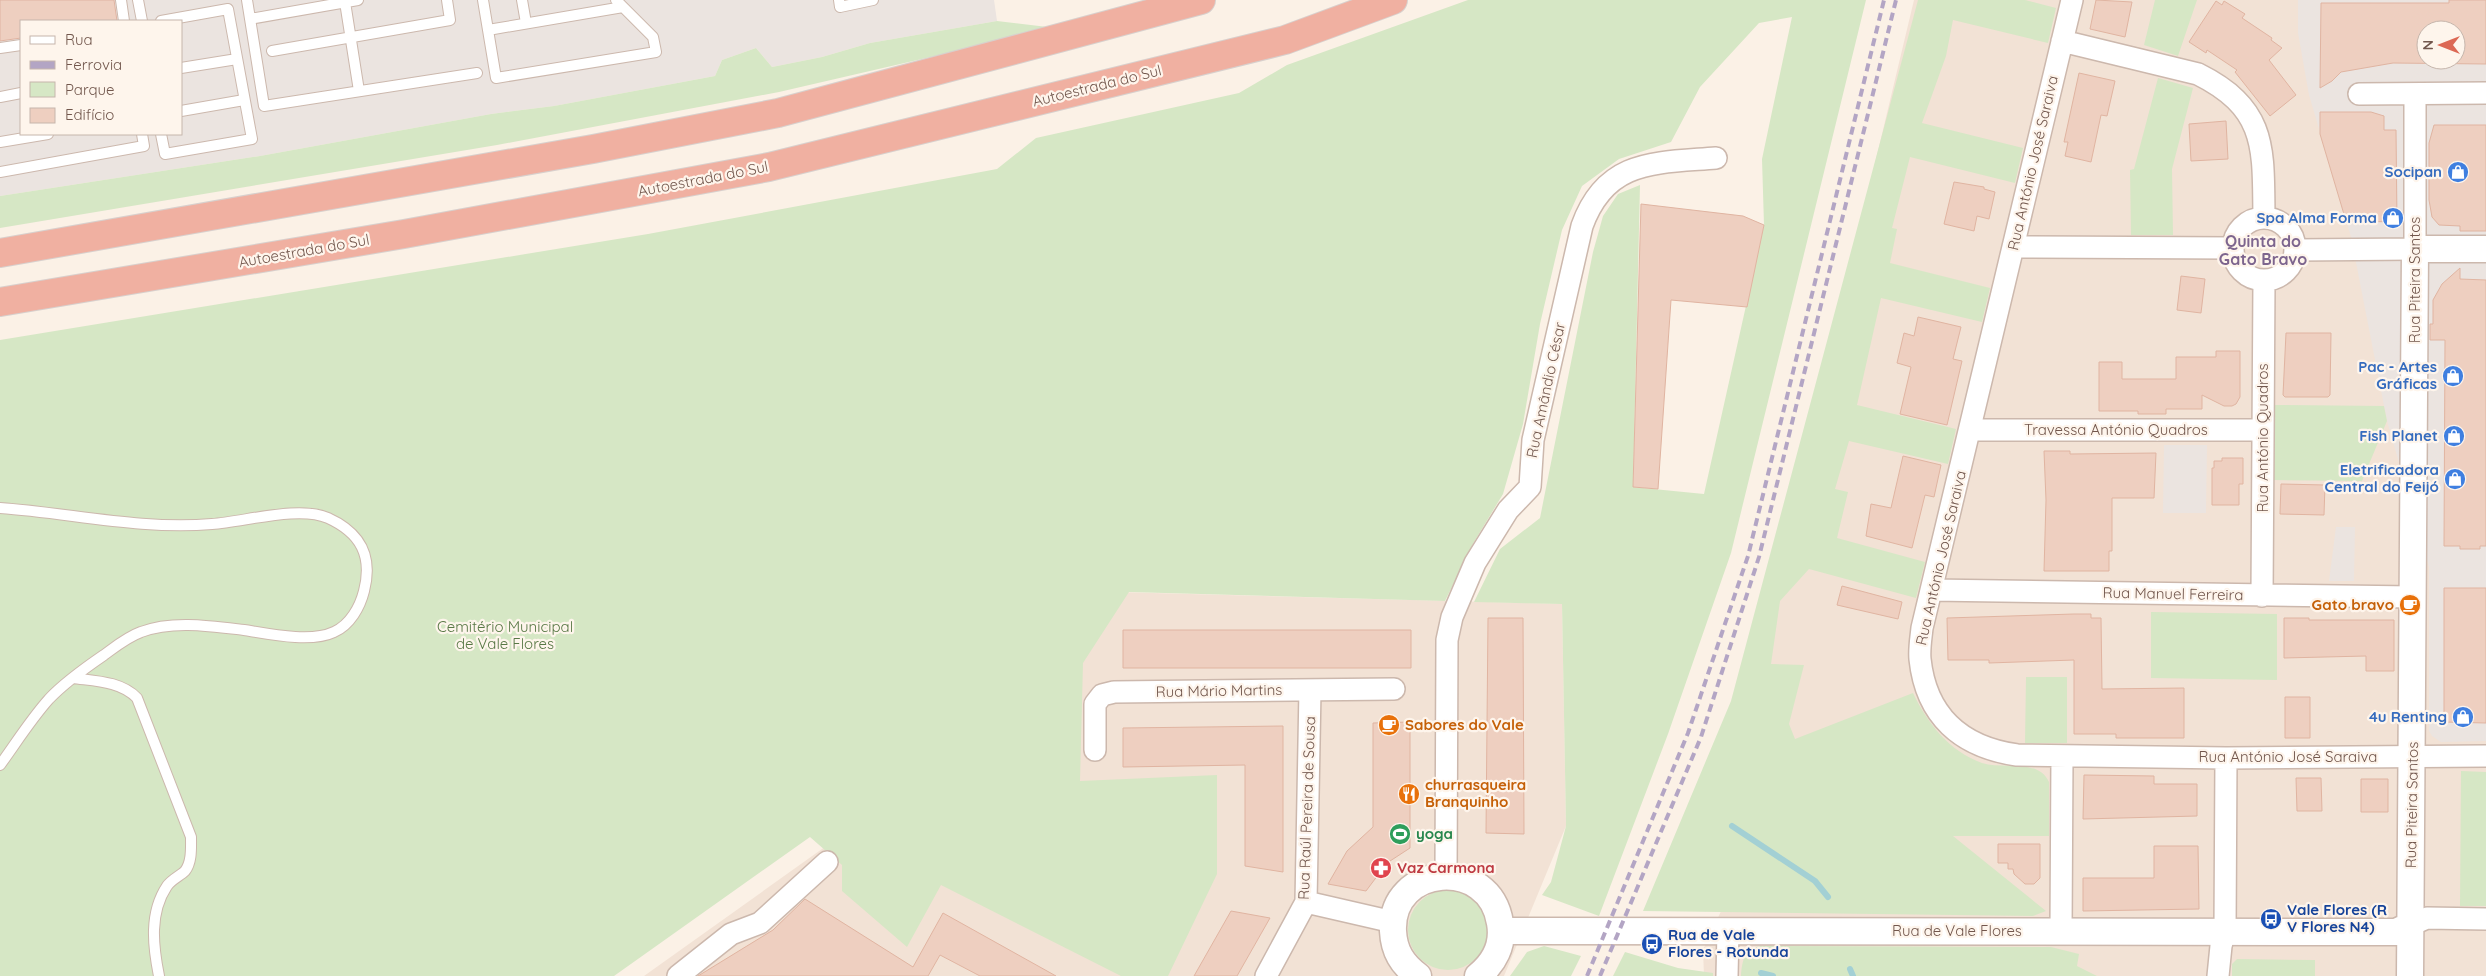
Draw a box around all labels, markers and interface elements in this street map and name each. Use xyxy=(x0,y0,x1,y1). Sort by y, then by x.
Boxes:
legend xyxy=(20,20,182,135)
north arrow xyxy=(2416,20,2466,70)
text: Rua xyxy=(65,30,93,49)
text: N xyxy=(2419,40,2437,50)
text: Ferrovia xyxy=(65,55,122,74)
street label: Autoestrada do Sul xyxy=(1030,60,1163,111)
street label: Rua António José Saraiva xyxy=(2003,74,2062,252)
text: Parque xyxy=(65,80,115,99)
text: Edifício xyxy=(65,105,114,124)
street label: Autoestrada do Sul xyxy=(636,157,770,200)
shop icon: Socipan xyxy=(2446,160,2470,184)
place label: Socipan xyxy=(2385,162,2442,181)
shop icon: Spa Alma Forma xyxy=(2381,206,2405,230)
place label: Spa Alma Forma xyxy=(2257,208,2377,227)
street label: Rua Piteira Santos xyxy=(2405,217,2424,343)
street label: Autoestrada do Sul xyxy=(237,230,371,271)
district label: Quinta do Gato Bravo xyxy=(2219,231,2307,269)
street label: Rua Amândio César xyxy=(1522,320,1569,460)
place label: Pac - Artes Gráficas xyxy=(2358,357,2437,393)
street label: Rua António Quadros xyxy=(2253,363,2272,513)
shop icon: Pac - Artes Gráficas xyxy=(2441,364,2465,388)
street label: Travessa António Quadros xyxy=(2024,420,2208,439)
shop icon: Fish Planet xyxy=(2442,424,2466,448)
place label: Fish Planet xyxy=(2359,426,2438,445)
place label: Eletrificadora Central do Feijó xyxy=(2325,460,2439,496)
shop icon: Eletrificadora Central do Feijó xyxy=(2443,467,2467,491)
street label: Rua António José Saraiva xyxy=(1911,469,1970,647)
street label: Rua Manuel Ferreira xyxy=(2103,583,2243,604)
cafe icon: Gato bravo xyxy=(2398,593,2422,617)
place label: Gato bravo xyxy=(2312,595,2394,614)
park label: Cemitério Municipal de Vale Flores xyxy=(437,617,573,653)
street label: Rua Mário Martins xyxy=(1156,680,1282,701)
shop icon: 4u Renting xyxy=(2451,705,2475,729)
place label: 4u Renting xyxy=(2369,707,2447,726)
cafe icon: Sabores do Vale xyxy=(1377,713,1401,737)
place label: Sabores do Vale xyxy=(1405,715,1524,734)
street label: Rua Raúl Pereira de Sousa xyxy=(1294,716,1319,900)
street label: Rua Piteira Santos xyxy=(2401,742,2422,868)
street label: Rua António José Saraiva xyxy=(2199,747,2377,766)
place label: churrasqueira Branquinho xyxy=(1425,775,1526,811)
restaurant icon: churrasqueira Branquinho xyxy=(1397,782,1421,806)
sports icon: yoga xyxy=(1388,822,1412,846)
place label: yoga xyxy=(1416,824,1453,843)
pharmacy icon: Vaz Carmona xyxy=(1369,856,1393,880)
place label: Vaz Carmona xyxy=(1397,858,1495,877)
place label: Vale Flores (R V Flores N4) xyxy=(2287,900,2387,936)
bus stop icon: Vale Flores (R V Flores N4) xyxy=(2259,907,2283,931)
street label: Rua de Vale Flores xyxy=(1892,921,2022,940)
place label: Rua de Vale Flores - Rotunda xyxy=(1668,925,1789,961)
bus stop icon: Rua de Vale Flores - Rotunda xyxy=(1640,932,1664,956)

